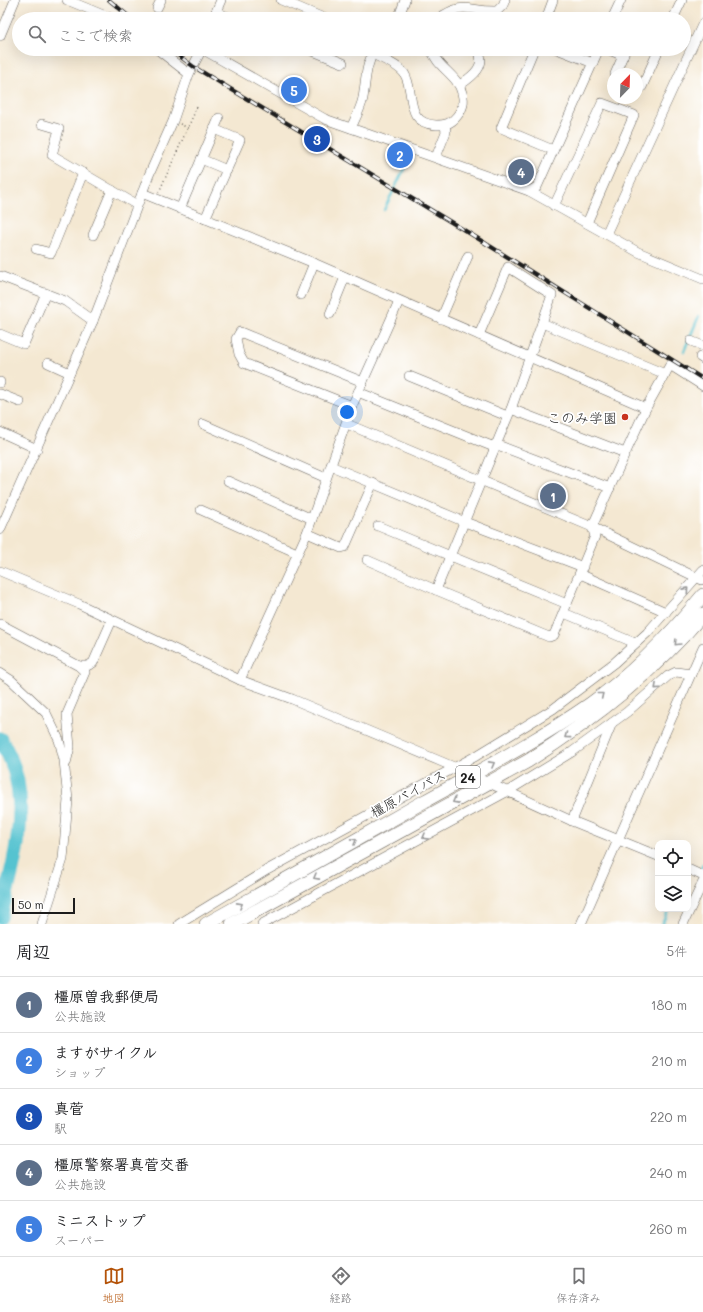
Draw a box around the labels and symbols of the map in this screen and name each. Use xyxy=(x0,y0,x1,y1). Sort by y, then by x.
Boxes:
north arrow xyxy=(607,68,643,104)
pin: 5 xyxy=(281,75,307,105)
pin: 3 xyxy=(304,124,330,154)
pin: 2 xyxy=(387,140,413,170)
pin: 4 xyxy=(508,157,534,187)
your location xyxy=(337,402,357,422)
place label: このみ学園 xyxy=(547,408,617,427)
marker: このみ学園 xyxy=(620,412,630,422)
pin: 1 xyxy=(540,481,566,511)
one-way arrow xyxy=(682,587,689,595)
one-way arrow xyxy=(674,638,682,646)
one-way arrow xyxy=(654,682,662,690)
one-way arrow xyxy=(597,692,604,699)
one-way arrow xyxy=(564,731,571,738)
one-way arrow xyxy=(487,761,495,768)
street label: 橿原バイパス xyxy=(367,764,449,822)
road number: 24 xyxy=(456,766,480,788)
one-way arrow xyxy=(452,797,459,804)
one-way arrow xyxy=(422,832,429,839)
one-way arrow xyxy=(350,839,357,846)
one-way arrow xyxy=(313,873,320,880)
scale bar xyxy=(12,896,75,915)
one-way arrow xyxy=(236,902,244,909)

